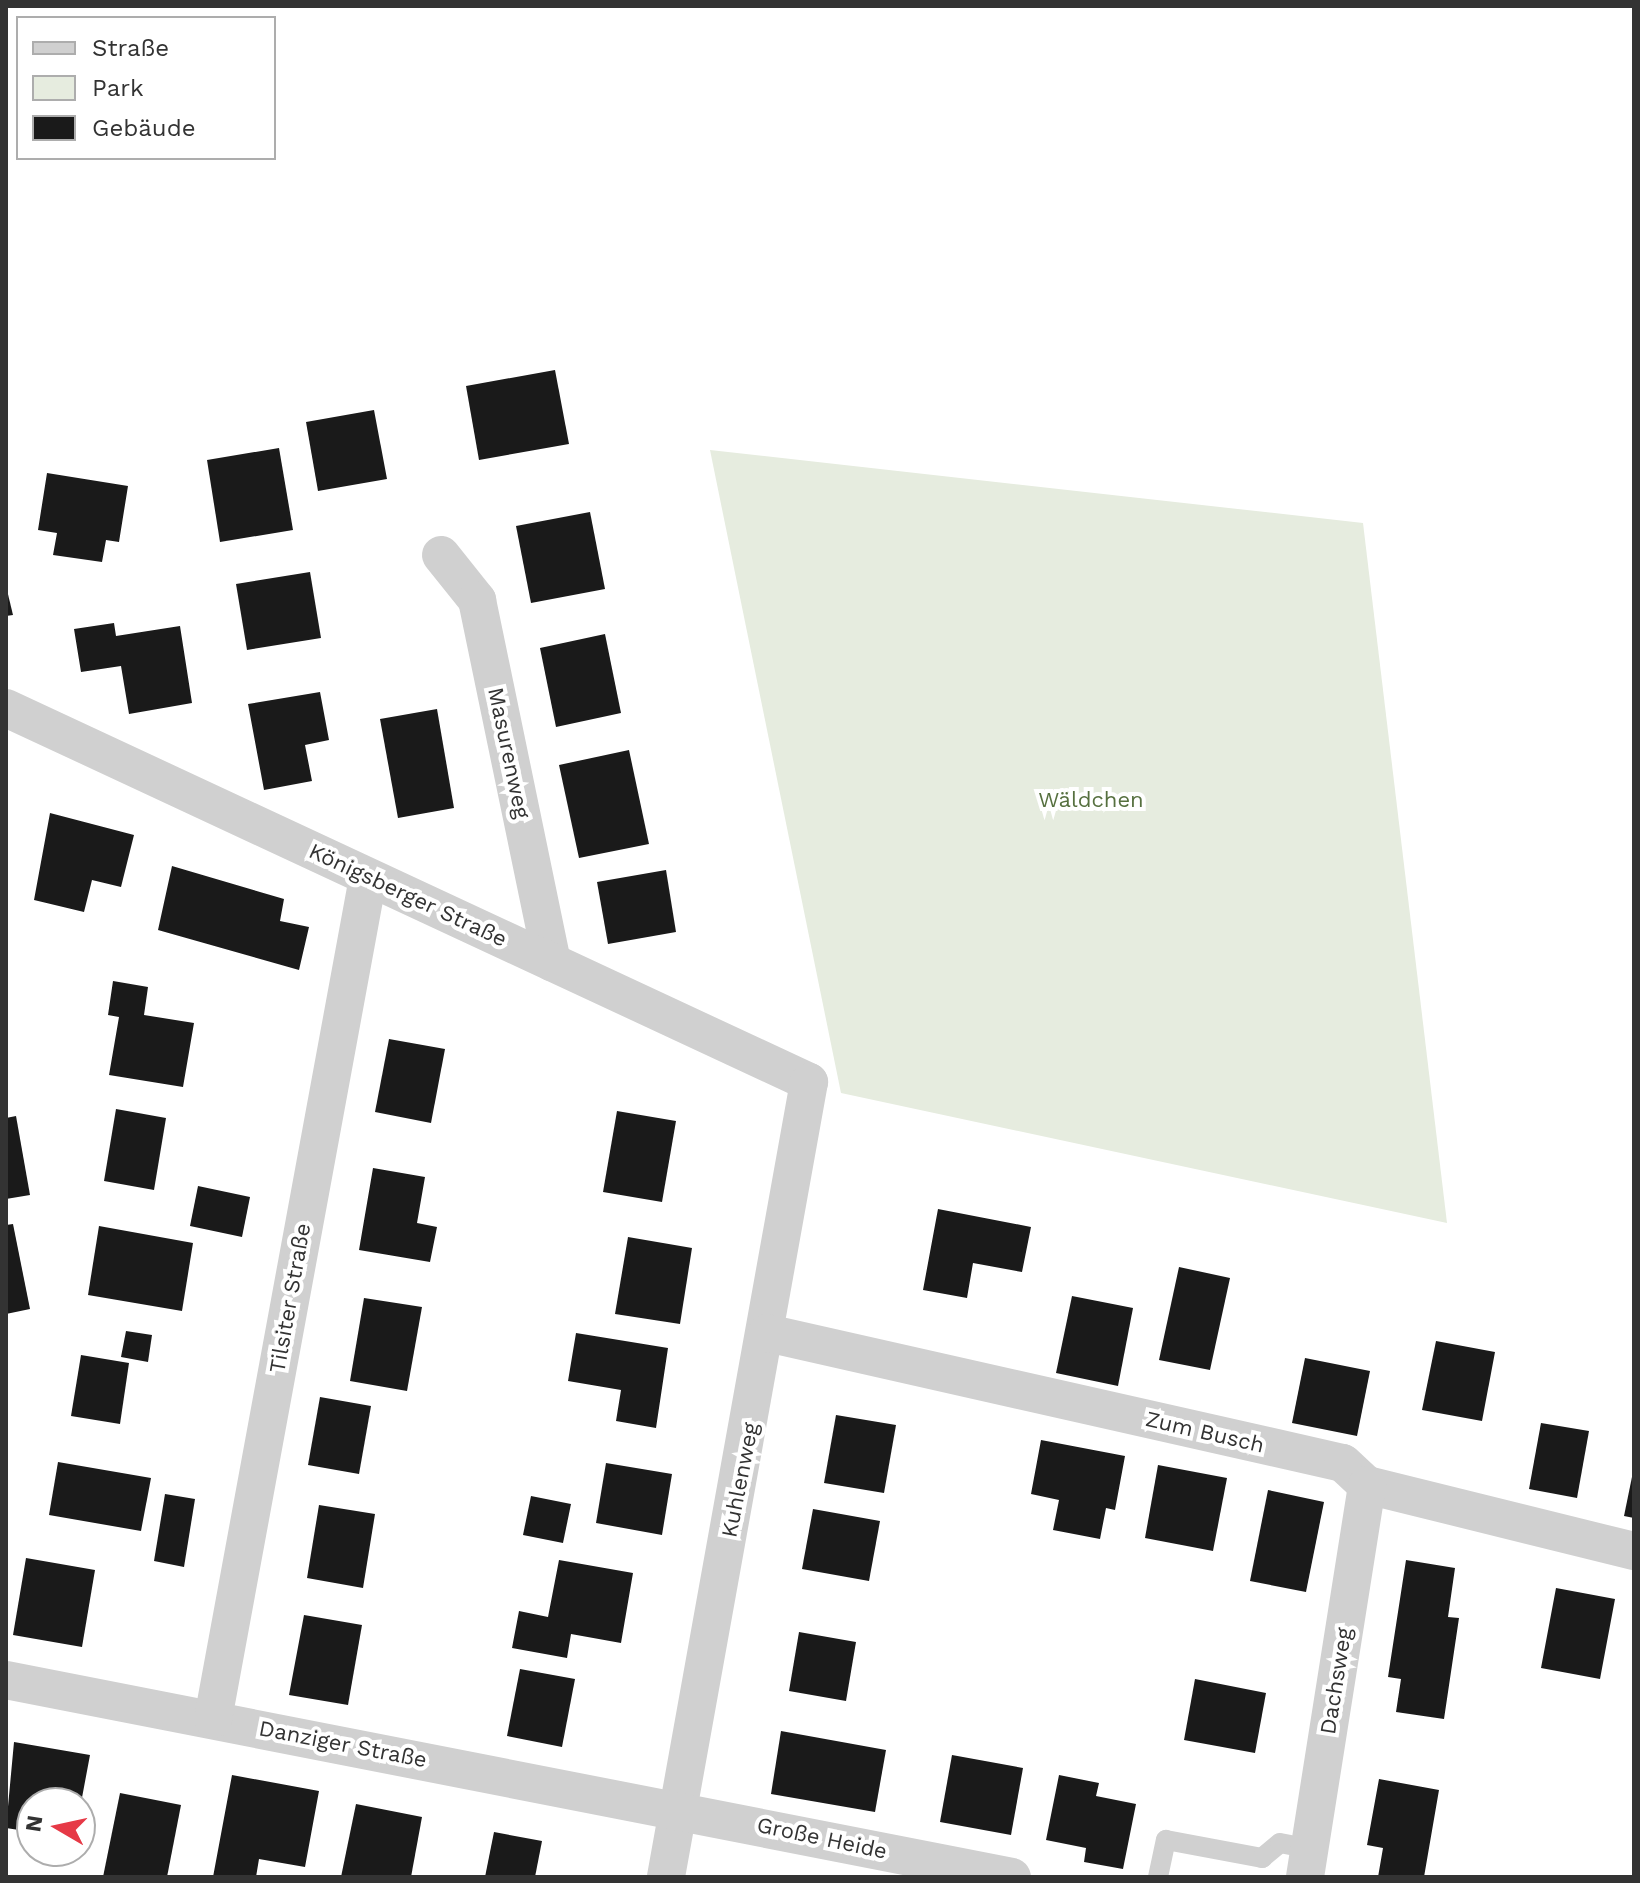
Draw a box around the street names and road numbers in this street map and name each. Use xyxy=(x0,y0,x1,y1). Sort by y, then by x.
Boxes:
street label: Masurenweg xyxy=(482,685,536,821)
street label: Königsberger Straße xyxy=(305,837,511,953)
street label: Tilsiter Straße xyxy=(264,1221,316,1375)
street label: Zum Busch xyxy=(1143,1406,1267,1458)
street label: Kuhlenweg xyxy=(716,1420,764,1540)
street label: Dachsweg xyxy=(1315,1626,1357,1736)
street label: Danziger Straße xyxy=(256,1715,430,1773)
street label: Große Heide xyxy=(754,1811,890,1865)

